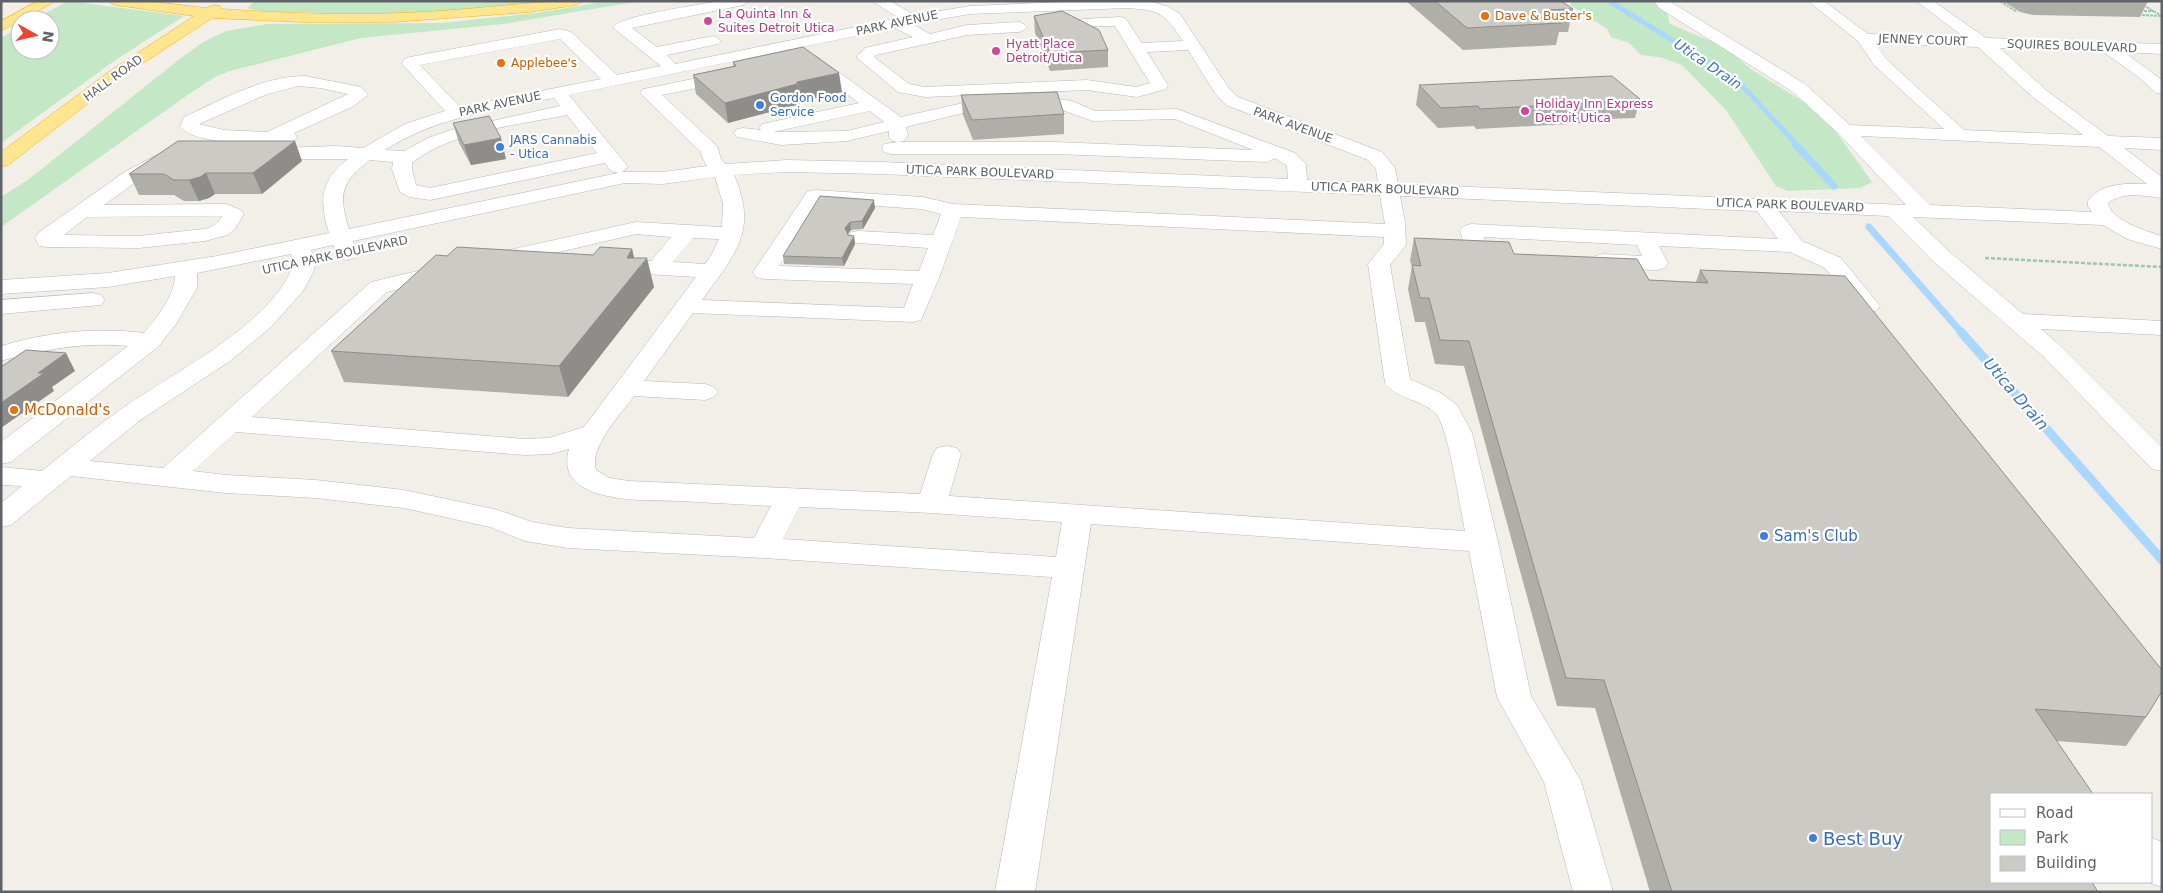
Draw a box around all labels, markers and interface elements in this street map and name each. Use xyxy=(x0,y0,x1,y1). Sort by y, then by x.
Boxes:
place label: La Quinta Inn & Suites Detroit Utica xyxy=(718,7,835,35)
street label: PARK AVENUE xyxy=(855,7,939,39)
place label: Dave & Buster's xyxy=(1495,9,1592,23)
north arrow xyxy=(10,10,60,60)
marker: Dave & Buster's xyxy=(1479,10,1491,22)
marker: La Quinta Inn & Suites Detroit Utica xyxy=(702,15,714,27)
text: N xyxy=(39,30,57,44)
street label: JENNEY COURT xyxy=(1877,31,1968,49)
water label: Utica Drain xyxy=(1671,35,1745,93)
place label: Hyatt Place Detroit/Utica xyxy=(1006,37,1082,65)
street label: SQUIRES BOULEVARD xyxy=(2007,37,2137,55)
marker: Hyatt Place Detroit/Utica xyxy=(990,45,1002,57)
street label: HALL ROAD xyxy=(81,52,145,104)
place label: Applebee's xyxy=(511,56,577,70)
marker: Applebee's xyxy=(495,57,507,69)
street label: PARK AVENUE xyxy=(458,88,542,120)
place label: Gordon Food Service xyxy=(770,91,847,119)
place label: Holiday Inn Express Detroit Utica xyxy=(1535,97,1653,125)
marker: Gordon Food Service xyxy=(754,99,766,111)
street label: PARK AVENUE xyxy=(1251,104,1335,146)
marker: Holiday Inn Express Detroit Utica xyxy=(1519,105,1531,117)
place label: JARS Cannabis - Utica xyxy=(509,133,597,161)
marker: JARS Cannabis - Utica xyxy=(494,141,506,153)
street label: UTICA PARK BOULEVARD xyxy=(906,162,1054,182)
street label: UTICA PARK BOULEVARD xyxy=(1311,179,1459,199)
street label: UTICA PARK BOULEVARD xyxy=(1716,195,1864,215)
street label: UTICA PARK BOULEVARD xyxy=(261,233,409,277)
water label: Utica Drain xyxy=(1980,354,2052,434)
place label: McDonald's xyxy=(24,401,110,419)
marker: McDonald's xyxy=(8,404,20,416)
place label: Sam's Club xyxy=(1774,527,1858,545)
marker: Sam's Club xyxy=(1758,530,1770,542)
legend xyxy=(1990,793,2153,883)
text: Road xyxy=(2036,804,2074,822)
place label: Best Buy xyxy=(1823,828,1903,849)
text: Park xyxy=(2036,829,2069,847)
marker: Best Buy xyxy=(1807,832,1819,844)
text: Building xyxy=(2036,854,2097,872)

